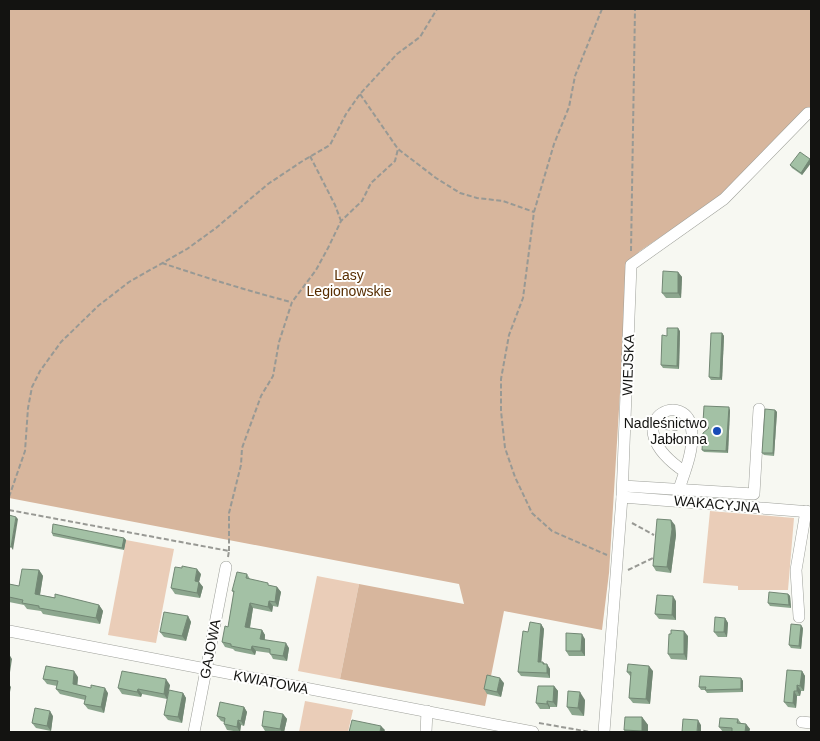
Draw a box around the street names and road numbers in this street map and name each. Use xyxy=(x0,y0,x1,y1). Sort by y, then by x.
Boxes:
street label: WIEJSKA xyxy=(619,333,637,396)
street label: WAKACYJNA xyxy=(673,492,761,516)
street label: GAJOWA xyxy=(196,617,224,680)
street label: KWIATOWA xyxy=(232,667,310,697)

